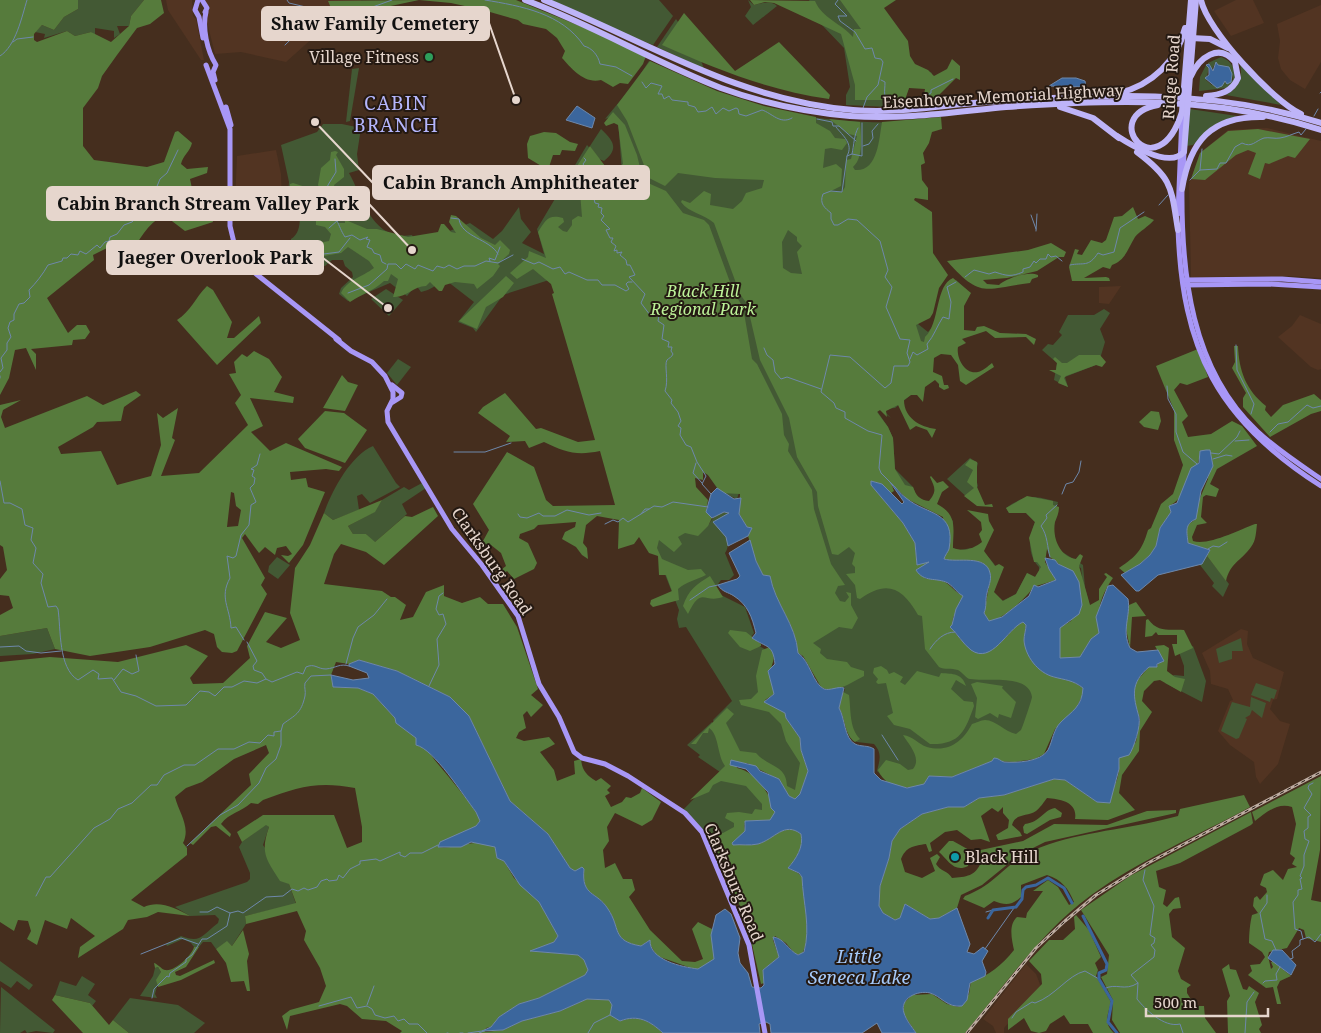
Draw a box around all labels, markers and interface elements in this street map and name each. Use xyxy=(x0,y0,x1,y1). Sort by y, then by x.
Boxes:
callout: Shaw Family Cemetery xyxy=(262,7,489,40)
text: Shaw Family Cemetery xyxy=(271,11,480,35)
street label: Ridge Road xyxy=(1157,34,1185,120)
place label: Village Fitness xyxy=(309,46,419,68)
marker: Village Fitness xyxy=(423,51,435,63)
street label: Eisenhower Memorial Highway xyxy=(882,79,1125,113)
district label: CABIN BRANCH xyxy=(353,90,439,138)
callout: Cabin Branch Amphitheater xyxy=(373,166,649,199)
text: Cabin Branch Amphitheater xyxy=(383,170,640,194)
callout: Cabin Branch Stream Valley Park xyxy=(47,187,369,220)
text: Cabin Branch Stream Valley Park xyxy=(57,191,359,215)
callout: Jaeger Overlook Park xyxy=(107,241,323,274)
text: Jaeger Overlook Park xyxy=(116,245,313,269)
park label: Black Hill Regional Park xyxy=(649,280,756,320)
street label: Clarksburg Road xyxy=(447,503,537,619)
street label: Clarksburg Road xyxy=(699,819,769,945)
place label: Black Hill xyxy=(965,846,1039,868)
marker: Black Hill xyxy=(949,851,961,863)
water label: Little Seneca Lake xyxy=(808,944,910,989)
scale bar xyxy=(1146,986,1268,1018)
text: 500 m xyxy=(1154,992,1197,1012)

